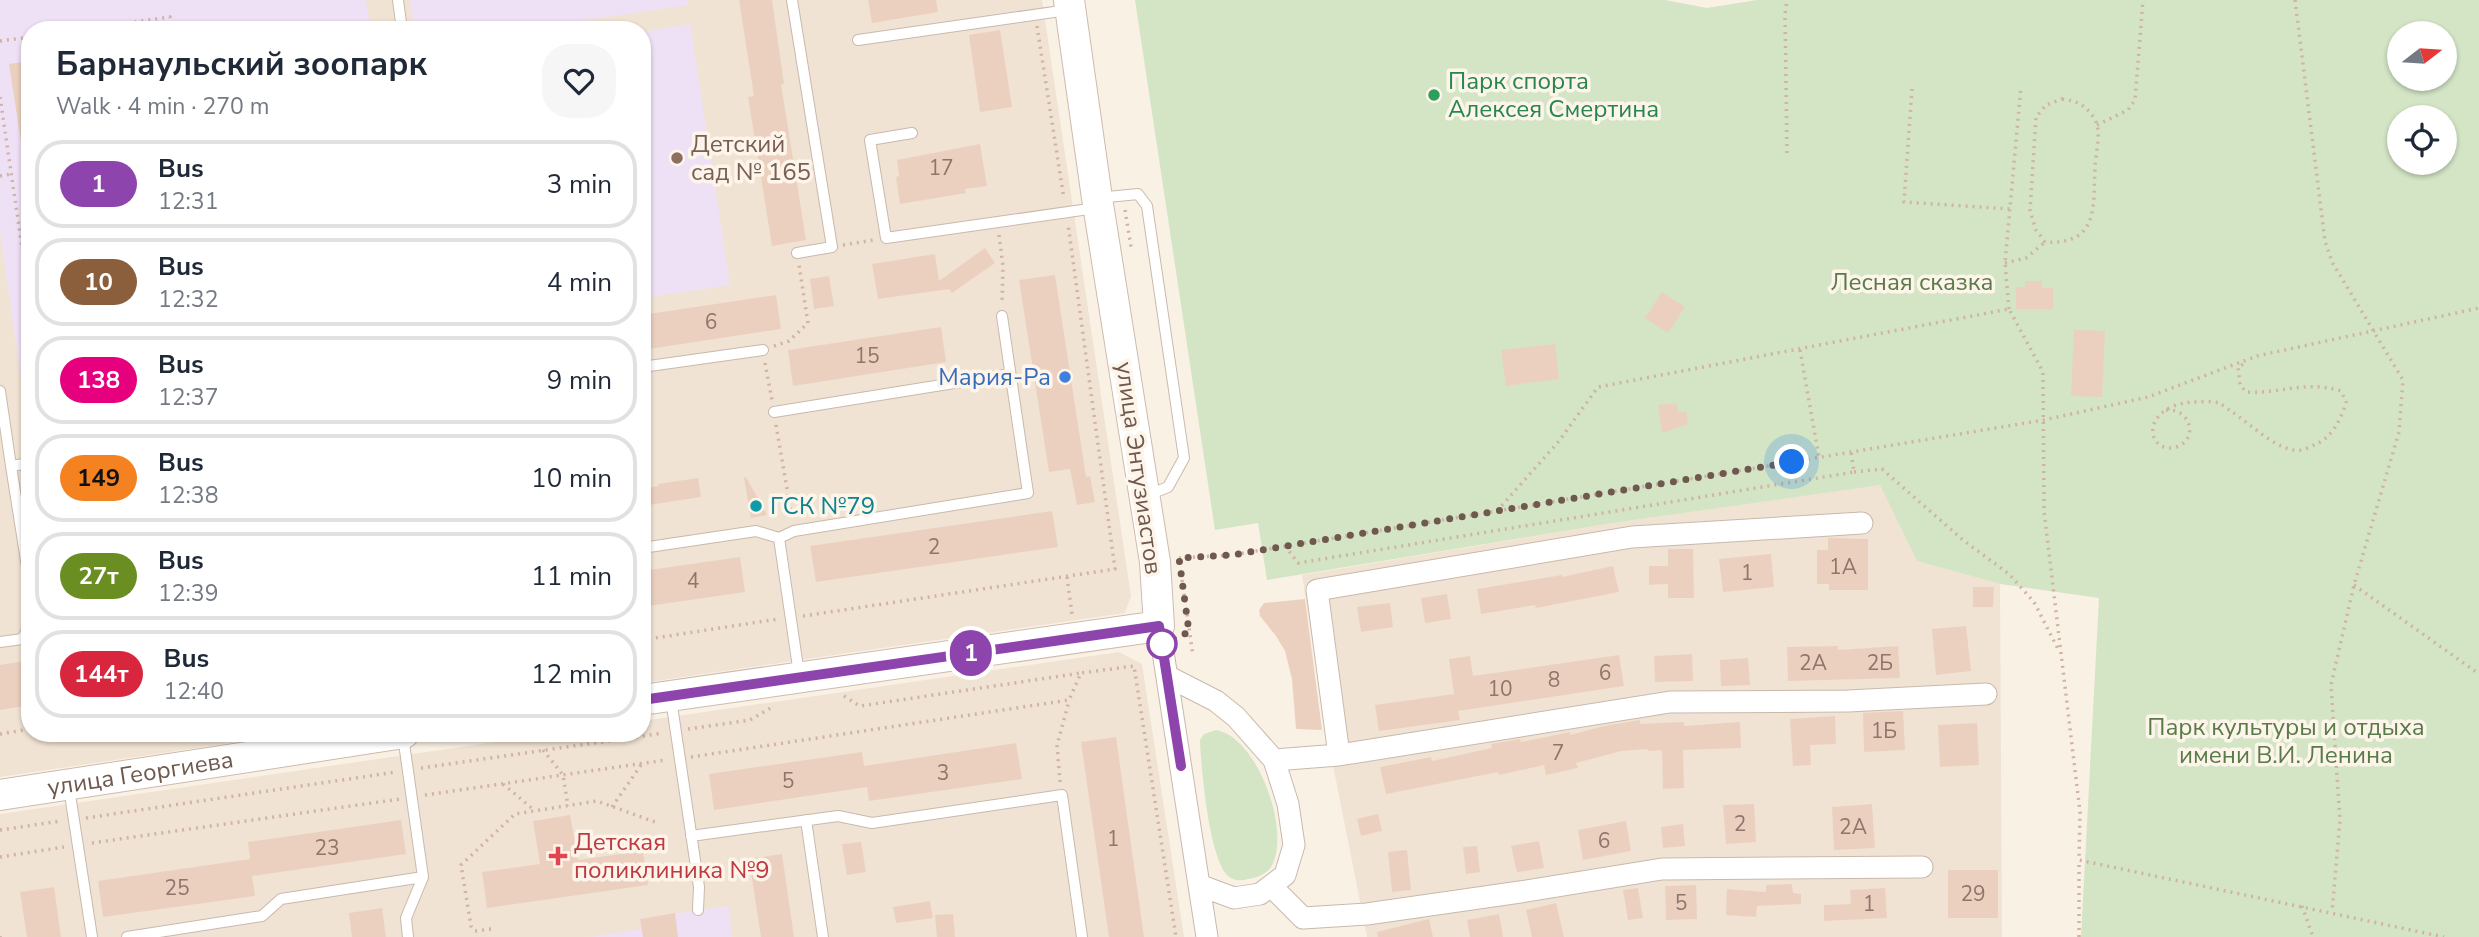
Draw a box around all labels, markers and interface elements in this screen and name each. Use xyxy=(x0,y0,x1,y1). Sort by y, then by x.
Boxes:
north arrow xyxy=(2387,21,2457,91)
map controls xyxy=(2387,21,2457,175)
text: Барнаульский зоопарк xyxy=(56,42,427,87)
button: heart xyxy=(542,44,616,118)
place label: Парк спорта Алексея Смертина xyxy=(1448,65,1659,125)
marker: Парк спорта Алексея Смертина xyxy=(1426,87,1442,103)
text: Walk · 4 min · 270 m xyxy=(56,91,269,122)
button: locate xyxy=(2387,105,2457,175)
place label: Детский сад № 165 xyxy=(691,128,811,188)
marker: Детский сад № 165 xyxy=(669,150,685,166)
text: Bus xyxy=(158,151,204,186)
house number: 17 xyxy=(928,154,954,182)
text: 3 min xyxy=(547,167,612,202)
text: 1 xyxy=(91,168,106,200)
text: 12:31 xyxy=(158,186,218,217)
text: Bus xyxy=(158,249,204,284)
text: 4 min xyxy=(547,265,612,300)
text: 10 xyxy=(84,266,113,298)
park label: Лесная сказка xyxy=(1831,266,1993,298)
text: 12:32 xyxy=(158,284,218,315)
house number: 6 xyxy=(705,308,717,336)
house number: 15 xyxy=(854,342,880,370)
text: Bus xyxy=(158,347,204,382)
street label: улица Энтузиастов xyxy=(1108,360,1170,576)
place label: Мария-Ра xyxy=(938,361,1051,393)
text: 9 min xyxy=(547,363,612,398)
text: 138 xyxy=(77,364,120,396)
marker: Мария-Ра xyxy=(1057,369,1073,385)
text: 12:37 xyxy=(158,382,218,413)
your location xyxy=(1774,444,1809,479)
text: Bus xyxy=(158,445,204,480)
text: 10 min xyxy=(531,461,612,496)
text: 149 xyxy=(77,462,120,494)
text: 12:38 xyxy=(158,480,218,511)
place label: ГСК №79 xyxy=(770,490,875,522)
marker: ГСК №79 xyxy=(748,498,764,514)
house number: 2 xyxy=(928,533,940,561)
text: Bus xyxy=(158,543,204,578)
house number: 1А xyxy=(1829,553,1857,581)
text: 11 min xyxy=(531,559,612,594)
house number: 1 xyxy=(1741,559,1753,587)
text: 27т xyxy=(78,560,119,592)
house number: 4 xyxy=(687,567,699,595)
text: 12:39 xyxy=(158,578,218,609)
unlabelled marker xyxy=(1147,629,1177,659)
line badge: 1 xyxy=(948,630,994,676)
text: 1 xyxy=(964,637,978,669)
text: Bus xyxy=(164,641,209,676)
house number: 2А xyxy=(1799,649,1827,677)
house number: 2Б xyxy=(1867,649,1893,677)
text: 12 min xyxy=(531,657,612,692)
text: 144т xyxy=(74,658,129,690)
house number: 6 xyxy=(1599,659,1611,687)
house number: 8 xyxy=(1548,666,1560,694)
house number: 10 xyxy=(1487,675,1513,703)
text: 12:40 xyxy=(164,676,224,707)
park label: Парк культуры и отдыха имени В.И. Ленина xyxy=(2147,711,2425,771)
house number: 1Б xyxy=(1871,717,1897,745)
house number: 7 xyxy=(1552,739,1564,767)
street label: улица Георгиева xyxy=(45,743,236,804)
house number: 3 xyxy=(937,759,949,787)
house number: 5 xyxy=(782,767,794,795)
house number: 2 xyxy=(1734,810,1746,838)
house number: 2А xyxy=(1839,813,1867,841)
house number: 1 xyxy=(1107,825,1119,853)
place label: Детская поликлиника №9 xyxy=(574,826,770,886)
house number: 6 xyxy=(1598,827,1610,855)
house number: 23 xyxy=(314,834,340,862)
marker: Детская поликлиника №9 xyxy=(548,846,568,866)
house number: 25 xyxy=(164,874,190,902)
house number: 29 xyxy=(1960,880,1986,908)
house number: 5 xyxy=(1675,889,1687,917)
house number: 1 xyxy=(1863,890,1875,918)

